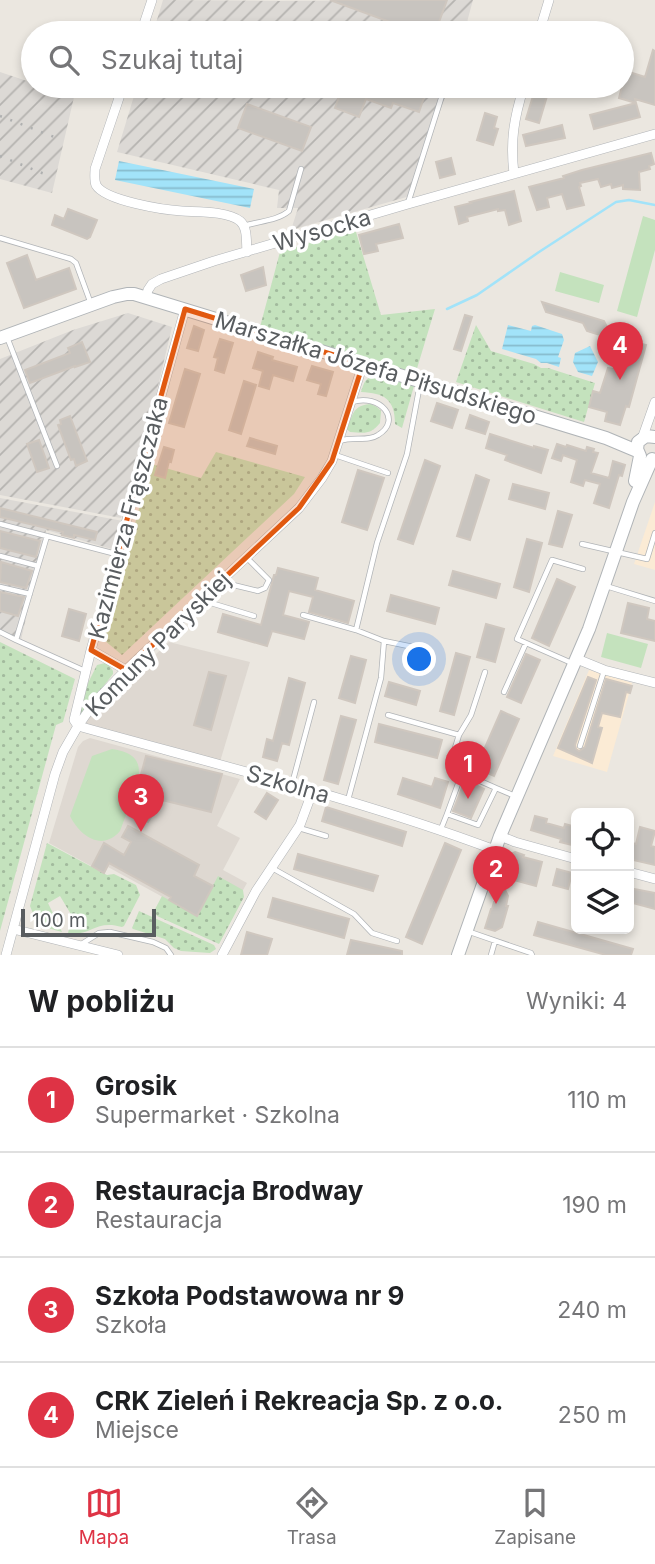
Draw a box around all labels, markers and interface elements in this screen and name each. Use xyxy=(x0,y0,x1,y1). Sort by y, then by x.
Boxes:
search box xyxy=(21,21,634,98)
icon: search xyxy=(45,41,83,79)
text: Szukaj tutaj xyxy=(101,44,243,75)
street label: Wysocka xyxy=(270,203,374,257)
street label: Marszałka Józefa Piłsudskiego xyxy=(212,306,540,430)
pin: 4 xyxy=(597,322,643,380)
street label: Kazimierza Frąszczaka xyxy=(82,394,174,642)
street label: Komuny Paryskiej xyxy=(80,566,236,722)
your location xyxy=(402,642,436,676)
pin: 1 xyxy=(445,741,491,799)
street label: Szkolna xyxy=(243,759,333,809)
pin: 3 xyxy=(118,774,164,832)
map controls xyxy=(571,808,634,934)
button: locate xyxy=(571,808,634,871)
pin: 2 xyxy=(473,846,519,904)
button: layers xyxy=(571,871,634,934)
scale bar xyxy=(21,906,156,938)
text: 100 m xyxy=(32,909,86,932)
text: W pobliżu xyxy=(28,983,175,1019)
text: Wyniki: 4 xyxy=(526,987,627,1015)
text: Grosik xyxy=(95,1070,177,1101)
text: 1 xyxy=(46,1086,56,1114)
text: 110 m xyxy=(567,1086,627,1114)
text: Supermarket · Szkolna xyxy=(95,1101,340,1129)
text: Restauracja Brodway xyxy=(95,1175,364,1206)
text: 2 xyxy=(44,1191,58,1219)
text: 190 m xyxy=(562,1191,627,1219)
text: Restauracja xyxy=(95,1206,222,1234)
text: Szkoła Podstawowa nr 9 xyxy=(95,1280,404,1311)
text: 3 xyxy=(44,1296,58,1324)
text: 240 m xyxy=(557,1296,627,1324)
text: Szkoła xyxy=(95,1311,167,1339)
text: CRK Zieleń i Rekreacja Sp. z o.o. xyxy=(95,1385,504,1416)
text: 4 xyxy=(43,1401,59,1429)
text: 250 m xyxy=(558,1401,627,1429)
text: Miejsce xyxy=(95,1416,179,1444)
tab: Mapa xyxy=(79,1484,129,1549)
tab: Trasa xyxy=(287,1484,337,1549)
tab: Zapisane xyxy=(494,1484,576,1549)

